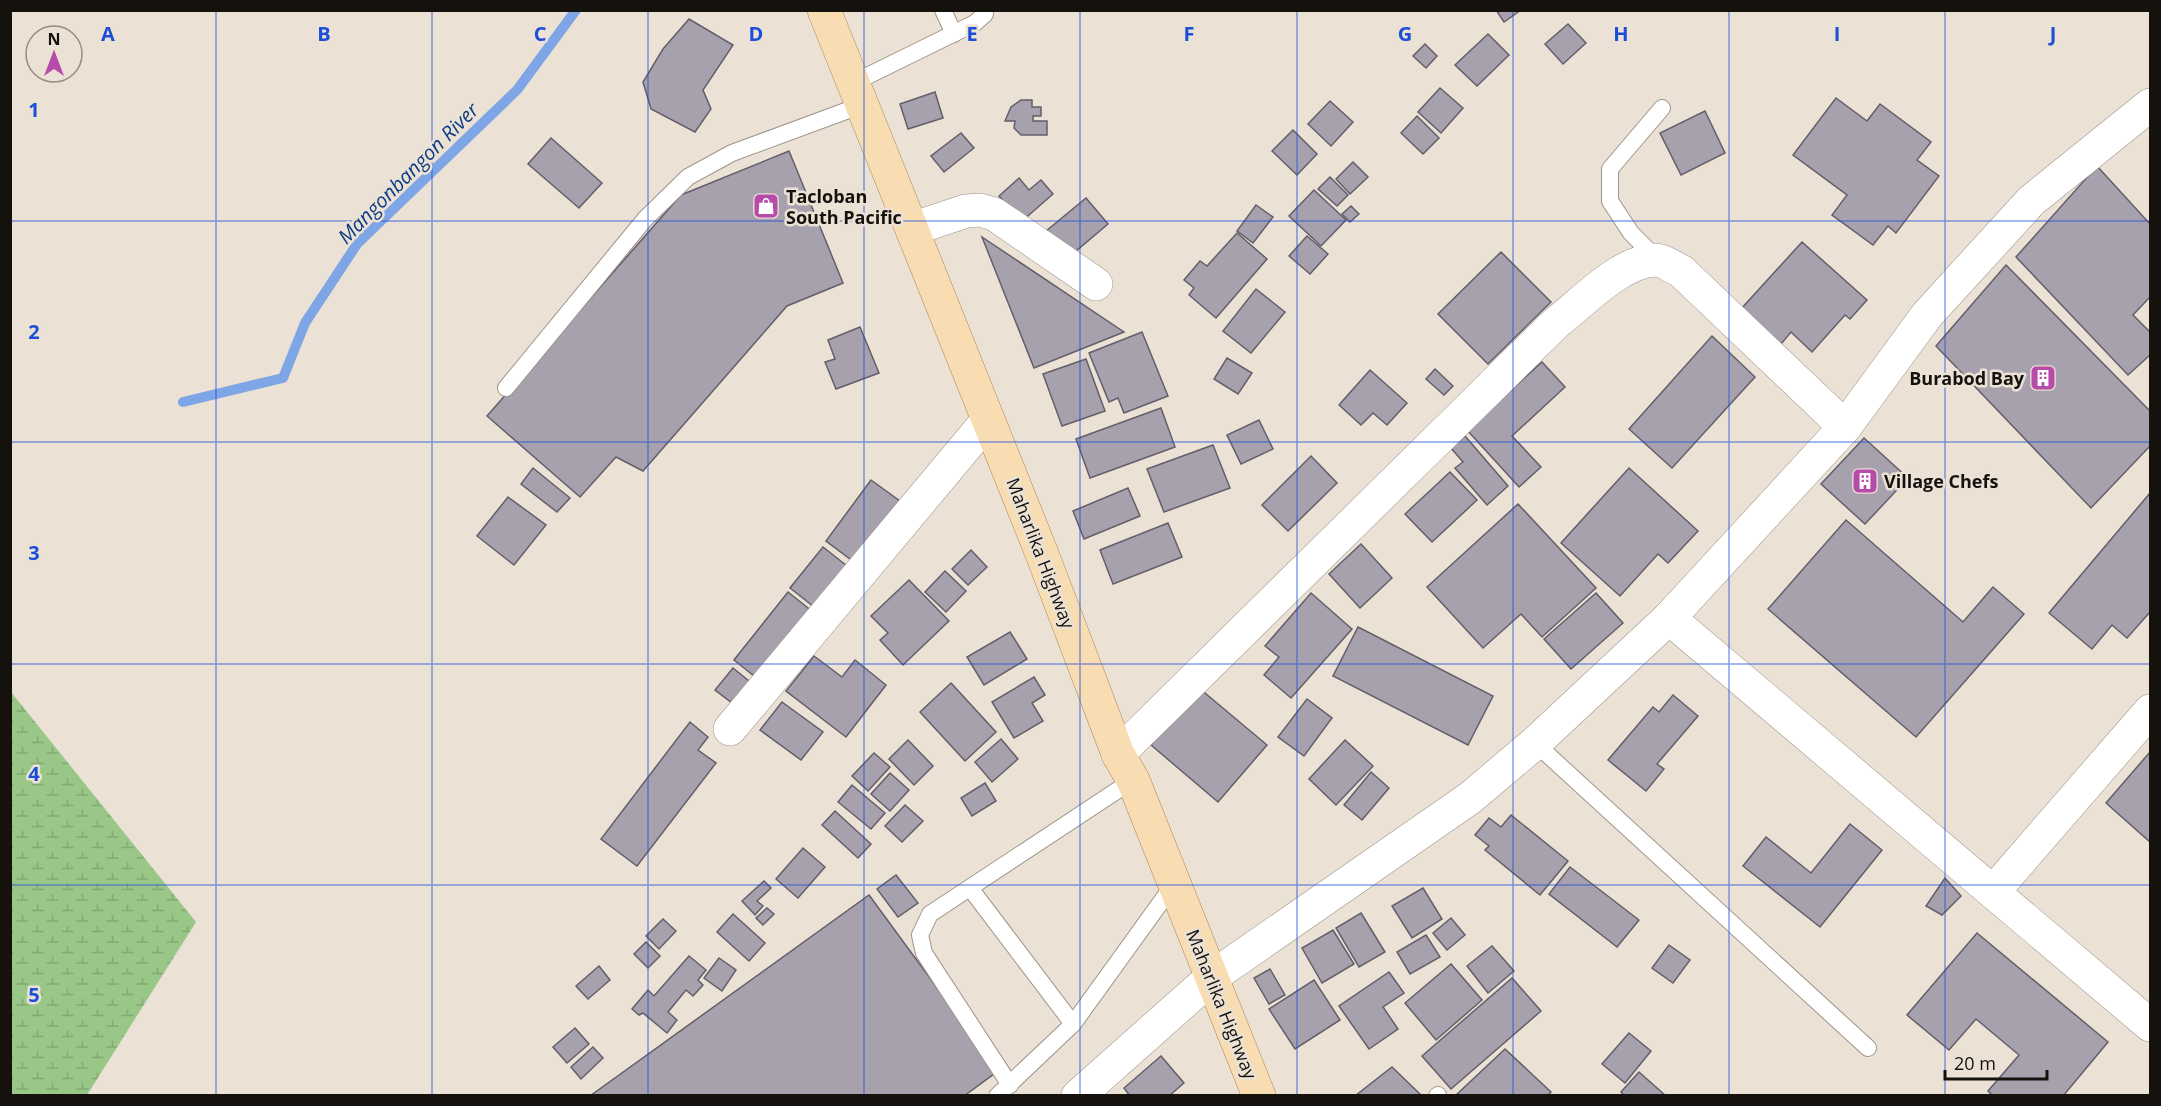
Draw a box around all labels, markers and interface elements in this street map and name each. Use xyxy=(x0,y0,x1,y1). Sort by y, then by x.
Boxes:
text: A xyxy=(101,20,115,47)
text: B xyxy=(317,20,331,47)
text: C xyxy=(534,20,547,47)
text: D xyxy=(749,20,763,47)
text: E xyxy=(966,20,978,47)
text: F xyxy=(1184,20,1194,47)
text: G xyxy=(1398,20,1412,47)
text: H xyxy=(1613,20,1629,47)
text: I xyxy=(1834,20,1840,47)
text: J xyxy=(2048,20,2056,47)
north arrow xyxy=(24,24,84,84)
text: N xyxy=(47,28,61,50)
text: 1 xyxy=(28,96,40,123)
water label: Mangonbangon River xyxy=(332,96,485,249)
place label: Tacloban South Pacific xyxy=(786,184,902,229)
shop icon: Tacloban South Pacific xyxy=(751,191,781,221)
text: 2 xyxy=(28,318,40,345)
building icon: Burabod Bay xyxy=(2028,363,2058,393)
place label: Burabod Bay xyxy=(1909,366,2025,390)
building icon: Village Chefs xyxy=(1850,466,1880,496)
place label: Village Chefs xyxy=(1884,469,1998,493)
street label: Maharlika Highway xyxy=(1001,474,1081,633)
text: 3 xyxy=(28,539,40,566)
text: 4 xyxy=(28,760,40,787)
street label: Maharlika Highway xyxy=(1181,926,1263,1083)
text: 5 xyxy=(28,981,40,1008)
scale bar xyxy=(1945,1043,2047,1081)
text: 20 m xyxy=(1954,1051,1996,1075)

